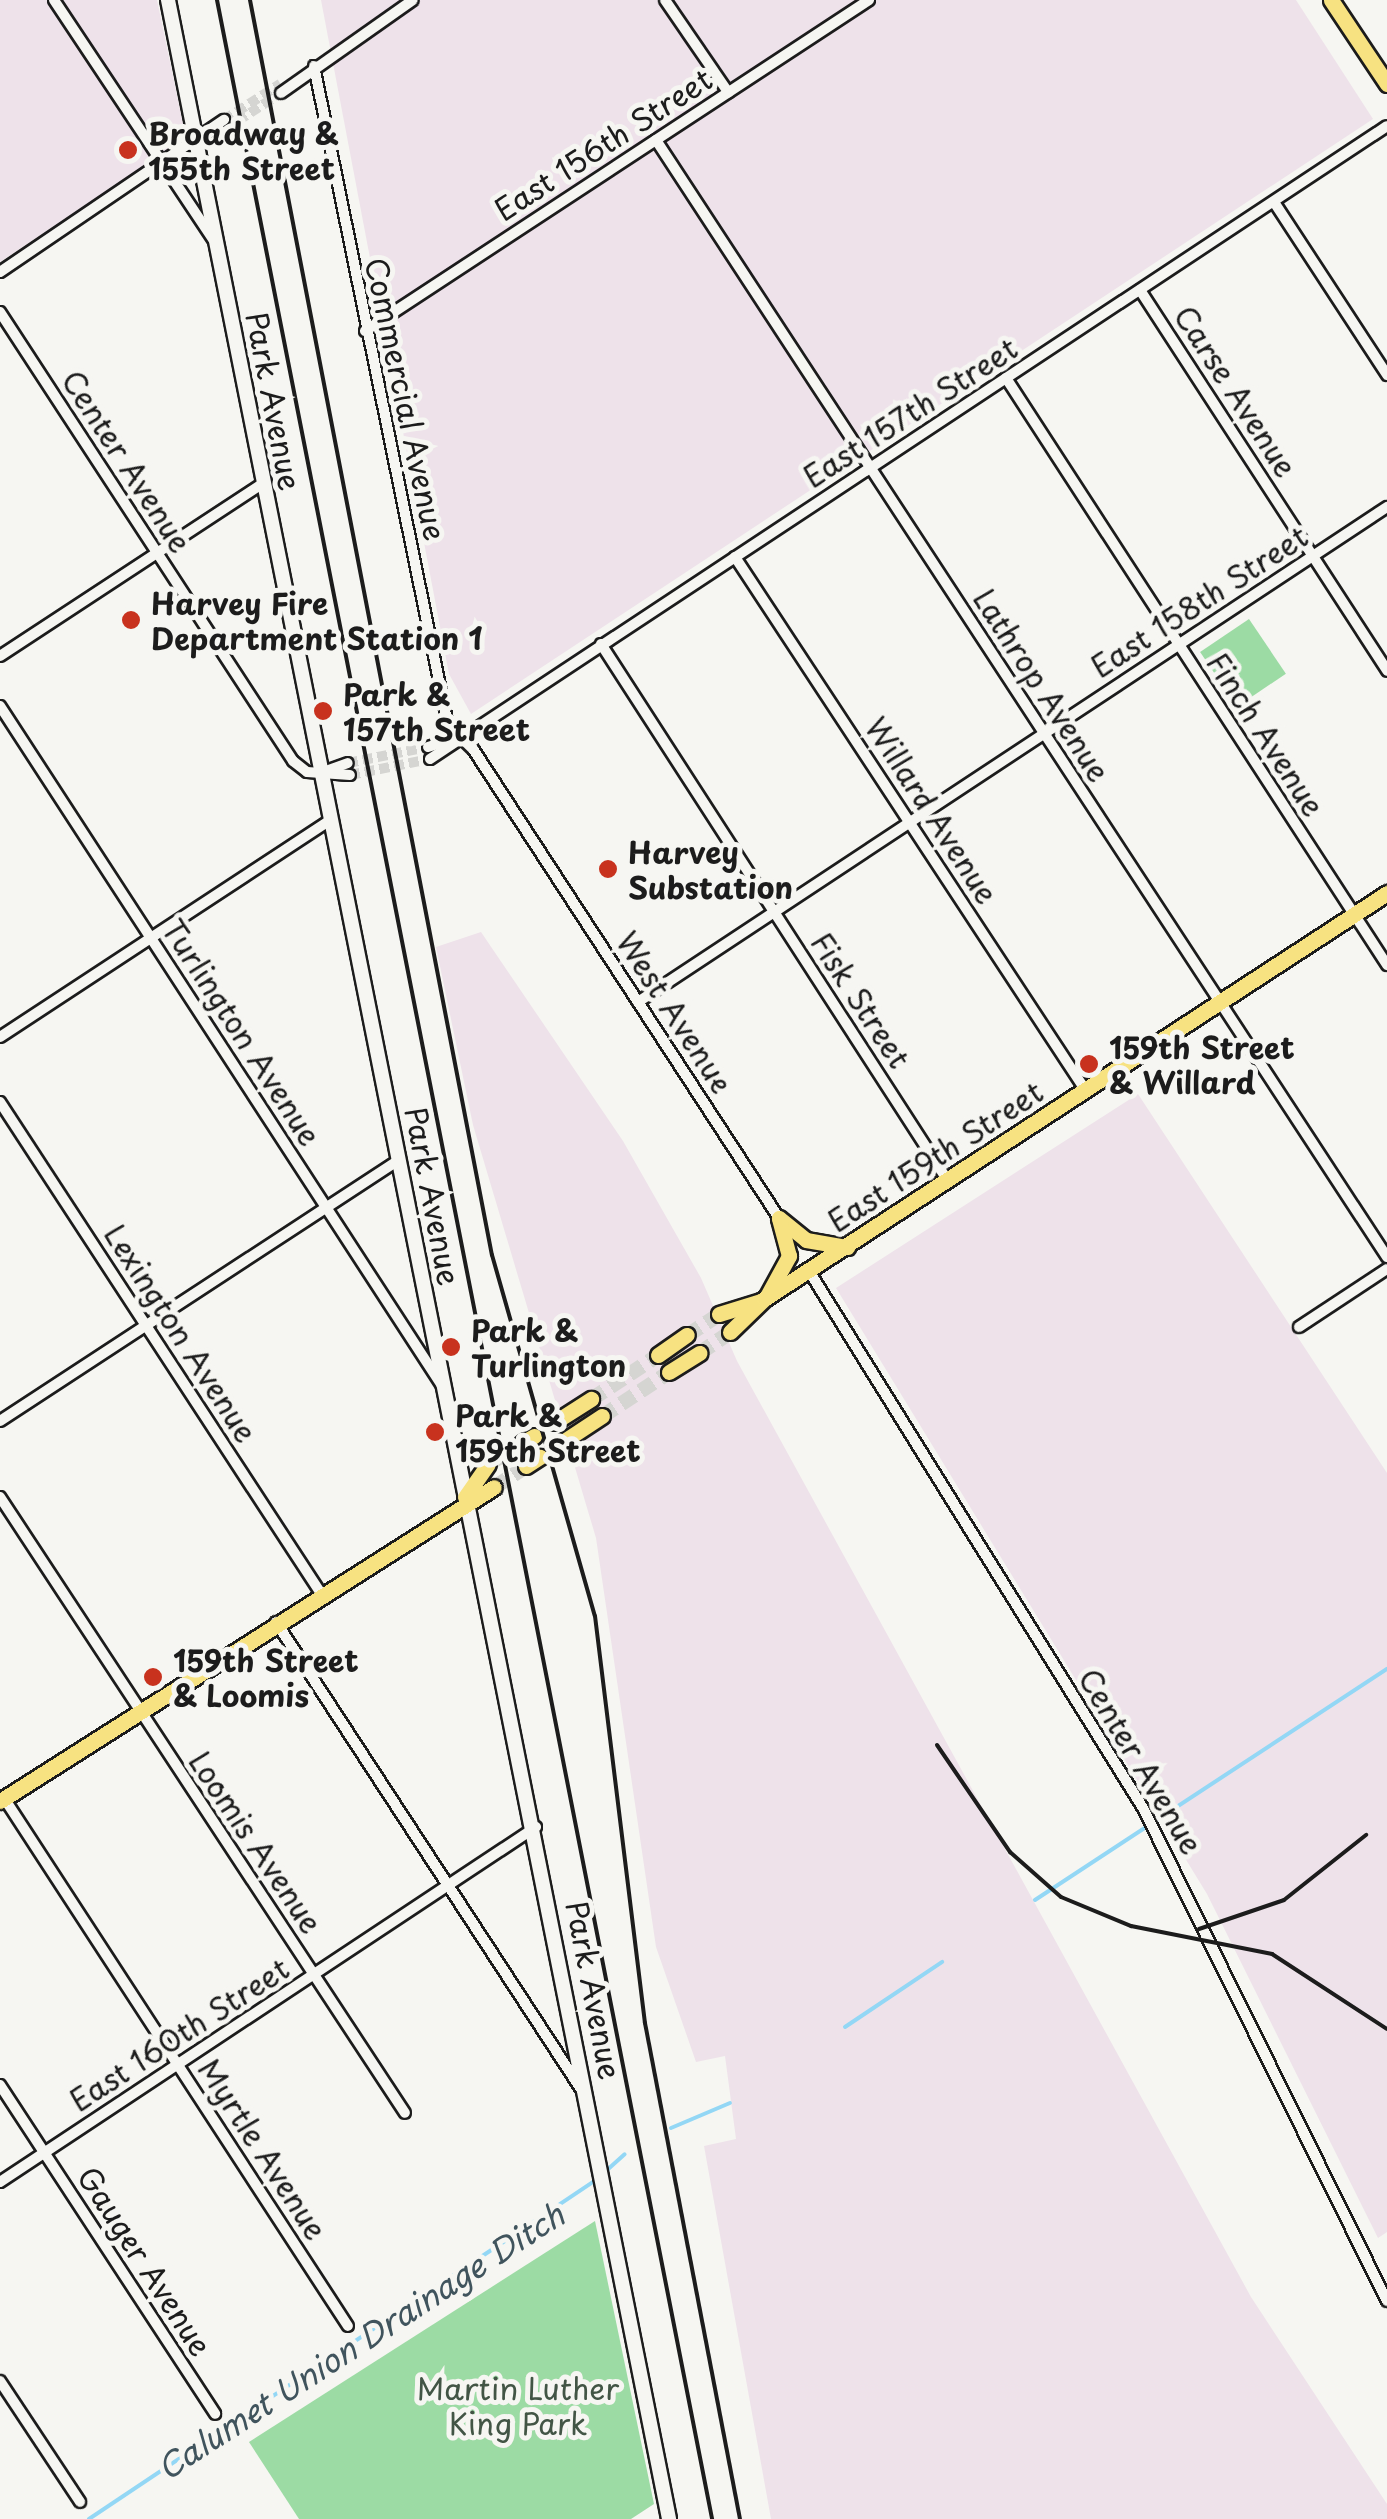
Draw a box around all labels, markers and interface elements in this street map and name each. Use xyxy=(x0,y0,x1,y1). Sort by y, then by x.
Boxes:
street label: East 156th Street xyxy=(486,60,720,228)
place label: Broadway & 155th Street xyxy=(148,115,339,186)
marker: Broadway & 155th Street xyxy=(117,139,139,161)
street label: Commercial Avenue xyxy=(359,255,453,543)
street label: Carse Avenue xyxy=(1167,299,1305,483)
street label: Park Avenue xyxy=(239,309,309,493)
street label: East 157th Street xyxy=(796,329,1024,495)
street label: Center Avenue xyxy=(54,363,200,559)
street label: East 158th Street xyxy=(1083,517,1315,685)
street label: Lathrop Avenue xyxy=(966,582,1118,788)
place label: Harvey Fire Department Station 1 xyxy=(151,585,484,656)
marker: Harvey Fire Department Station 1 xyxy=(120,609,142,631)
street label: Finch Avenue xyxy=(1200,645,1332,823)
place label: Park & 157th Street xyxy=(343,676,530,746)
marker: Park & 157th Street xyxy=(312,700,334,722)
street label: Willard Avenue xyxy=(858,709,1006,911)
place label: Harvey Substation xyxy=(628,834,793,904)
marker: Harvey Substation xyxy=(597,858,619,880)
street label: Turlington Avenue xyxy=(156,913,328,1151)
street label: Fisk Street xyxy=(803,924,919,1076)
street label: West Avenue xyxy=(610,926,740,1098)
place label: 159th Street & Willard xyxy=(1109,1029,1296,1100)
marker: 159th Street & Willard xyxy=(1078,1053,1100,1075)
street label: East 159th Street xyxy=(821,1073,1049,1239)
street label: Park Avenue xyxy=(398,1104,468,1288)
street label: Lexington Avenue xyxy=(98,1219,264,1447)
place label: Park & Turlington xyxy=(471,1312,626,1382)
marker: Park & Turlington xyxy=(440,1336,462,1358)
place label: Park & 159th Street xyxy=(455,1397,642,1468)
marker: Park & 159th Street xyxy=(424,1421,446,1443)
place label: 159th Street & Loomis xyxy=(173,1642,360,1712)
street label: Center Avenue xyxy=(1071,1661,1211,1861)
marker: 159th Street & Loomis xyxy=(142,1666,164,1688)
street label: Loomis Avenue xyxy=(182,1745,330,1939)
street label: Park Avenue xyxy=(559,1898,629,2082)
street label: East 160th Street xyxy=(62,1949,296,2119)
street label: Myrtle Avenue xyxy=(191,2052,335,2246)
street label: Gauger Avenue xyxy=(70,2159,220,2363)
water label: Calumet Union Drainage Ditch xyxy=(149,2194,571,2488)
park label: Martin Luther King Park xyxy=(417,2370,619,2440)

